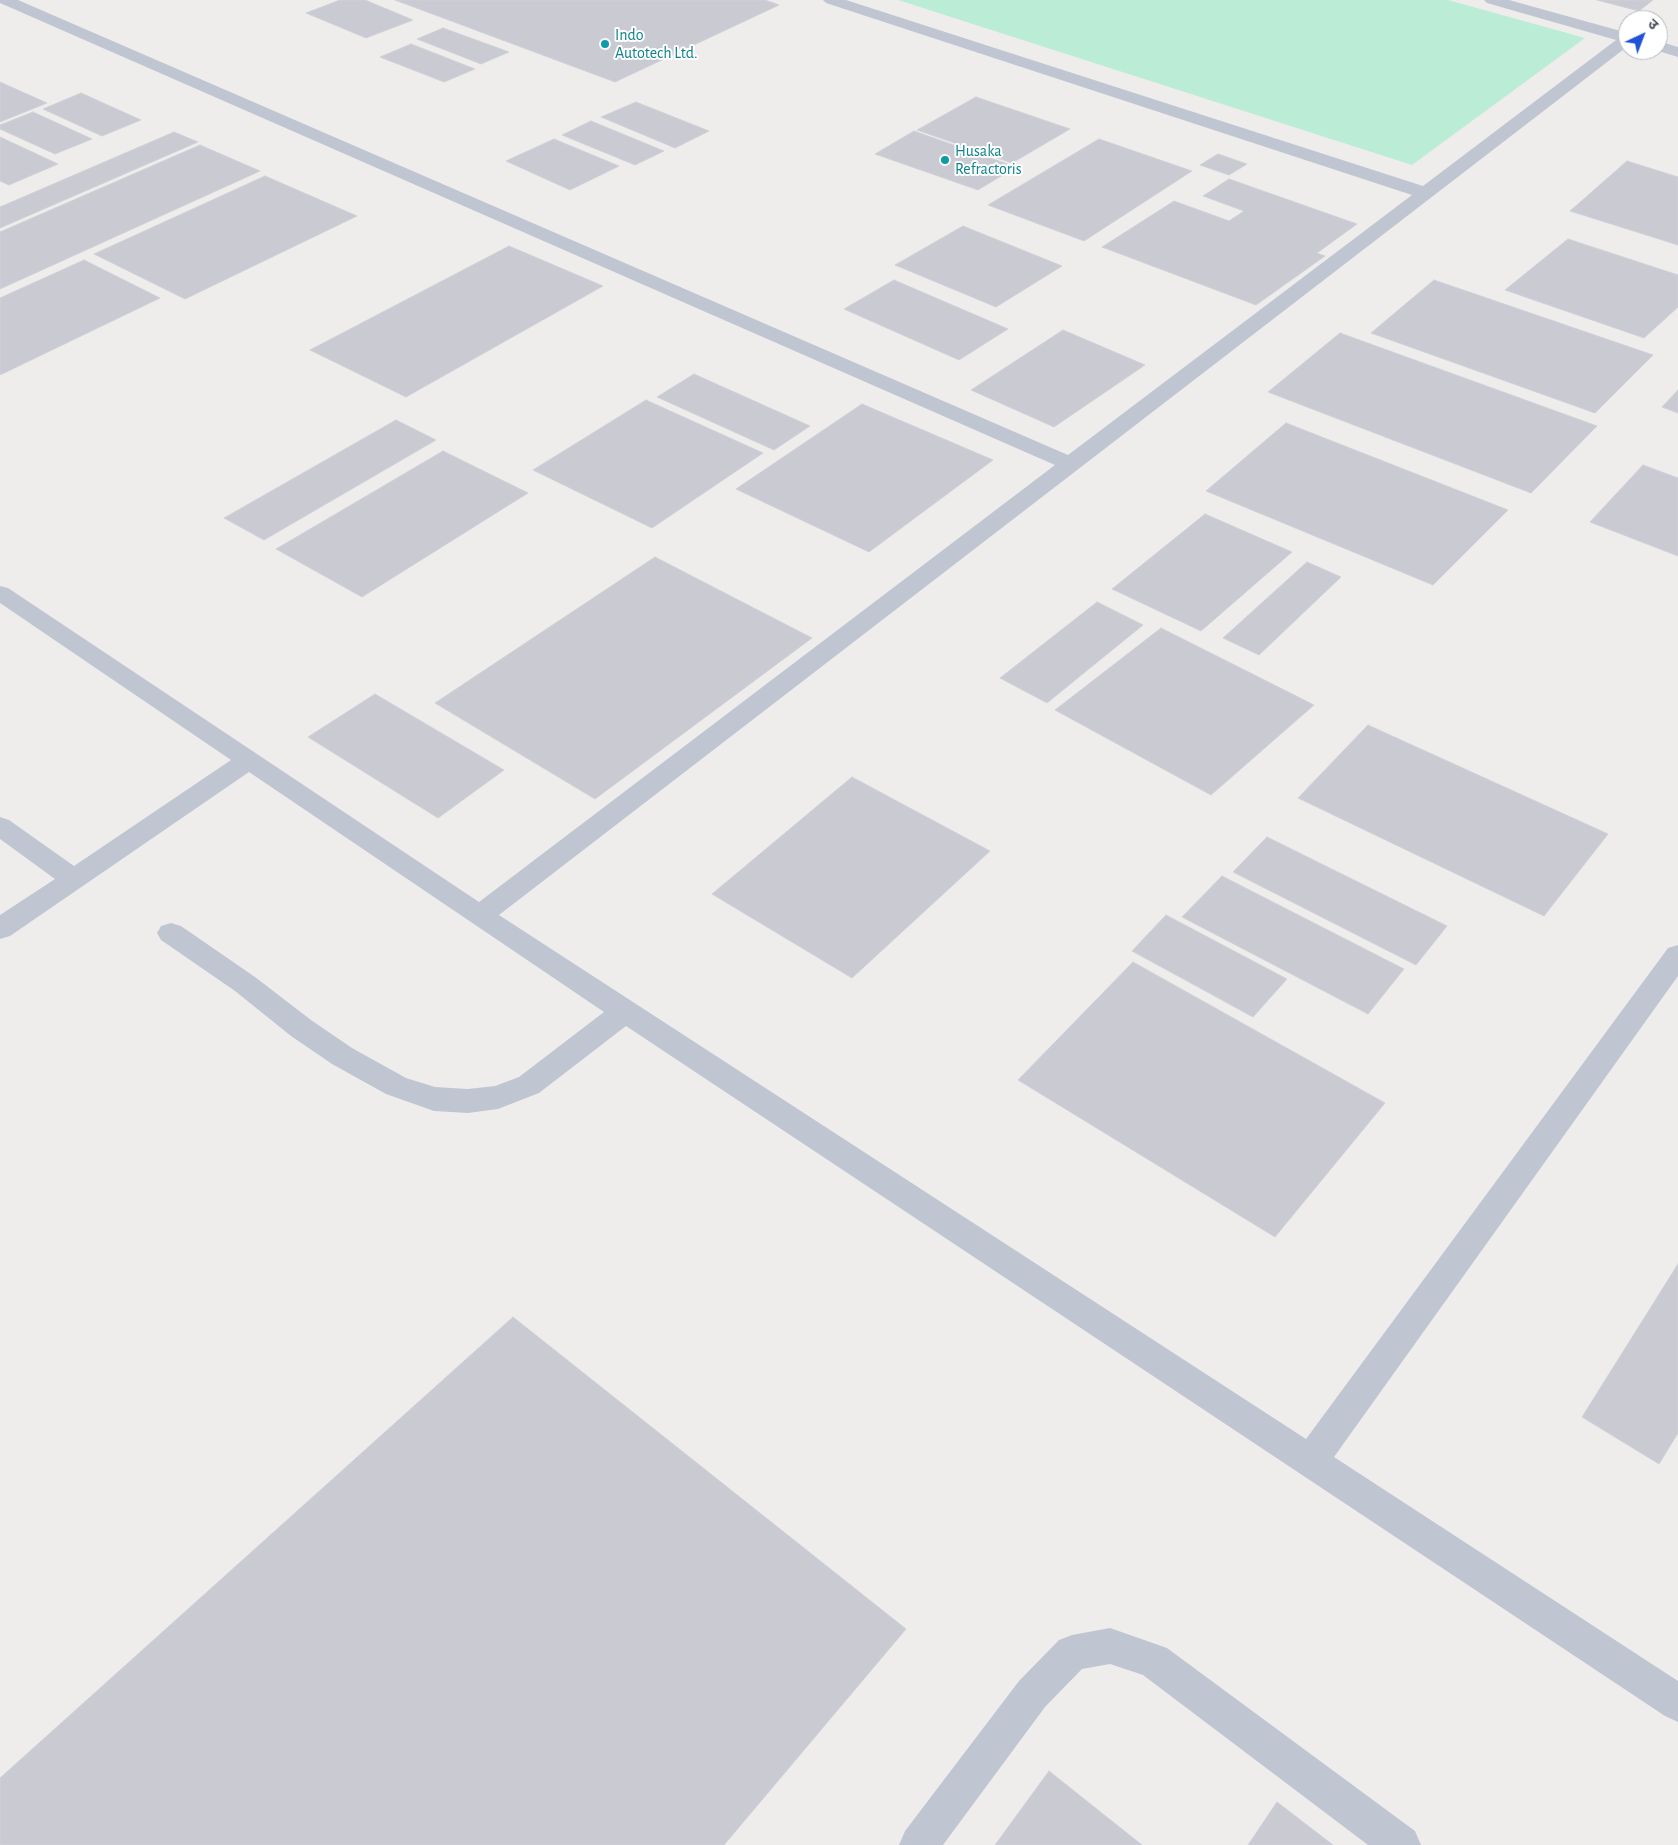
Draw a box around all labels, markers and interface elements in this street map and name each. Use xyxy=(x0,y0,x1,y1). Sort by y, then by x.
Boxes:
north arrow xyxy=(1618,10,1668,60)
text: उ xyxy=(1645,17,1660,33)
place label: Indo Autotech Ltd. xyxy=(615,25,698,63)
marker: Indo Autotech Ltd. xyxy=(599,38,611,50)
place label: Husaka Refractoris xyxy=(955,141,1022,179)
marker: Husaka Refractoris xyxy=(939,154,951,166)

